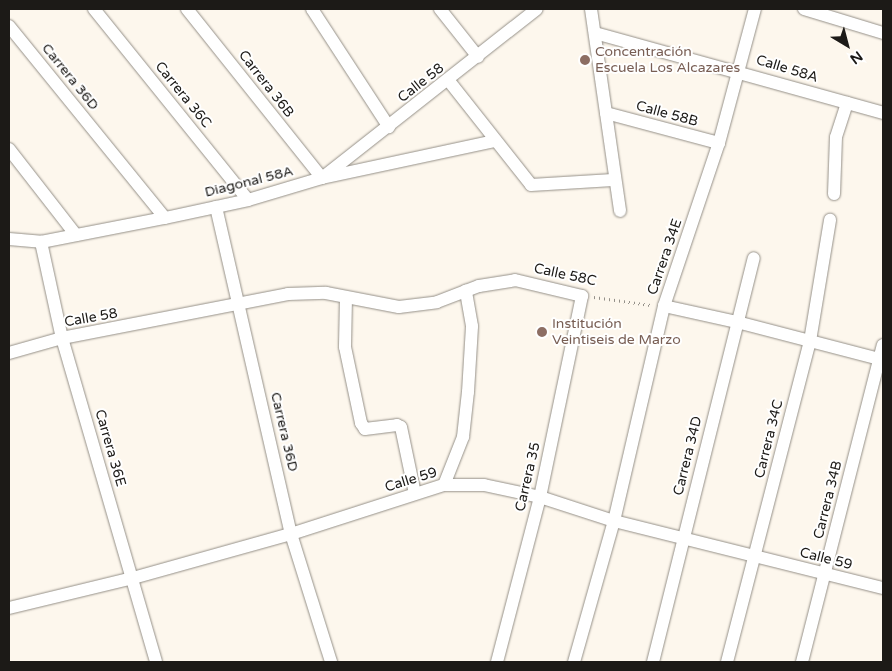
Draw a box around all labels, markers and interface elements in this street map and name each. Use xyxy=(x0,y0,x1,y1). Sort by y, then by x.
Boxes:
north arrow xyxy=(822,20,872,70)
street label: Carrera 36D xyxy=(38,40,102,114)
place label: Concentración Escuela Los Alcazares xyxy=(595,44,740,76)
street label: Carrera 36B xyxy=(235,47,297,121)
text: N xyxy=(847,47,866,68)
street label: Calle 58A xyxy=(754,52,820,86)
marker: Concentración Escuela Los Alcazares xyxy=(579,54,591,66)
street label: Carrera 36C xyxy=(151,59,215,131)
street label: Calle 58 xyxy=(395,60,447,106)
street label: Calle 58B xyxy=(634,98,700,130)
street label: Diagonal 58A xyxy=(203,163,295,201)
street label: Carrera 34E xyxy=(644,217,686,297)
street label: Calle 58C xyxy=(532,260,598,290)
street label: Calle 58 xyxy=(63,305,119,331)
place label: Institución Veintiseis de Marzo xyxy=(552,316,681,348)
marker: Institución Veintiseis de Marzo xyxy=(536,326,548,338)
street label: Carrera 36D xyxy=(267,391,301,473)
street label: Carrera 34C xyxy=(751,398,787,480)
street label: Carrera 36E xyxy=(91,408,129,488)
street label: Carrera 34D xyxy=(670,415,706,497)
street label: Carrera 35 xyxy=(512,441,544,513)
street label: Carrera 34B xyxy=(810,459,846,541)
street label: Calle 59 xyxy=(383,464,439,496)
street label: Calle 59 xyxy=(798,544,854,574)

